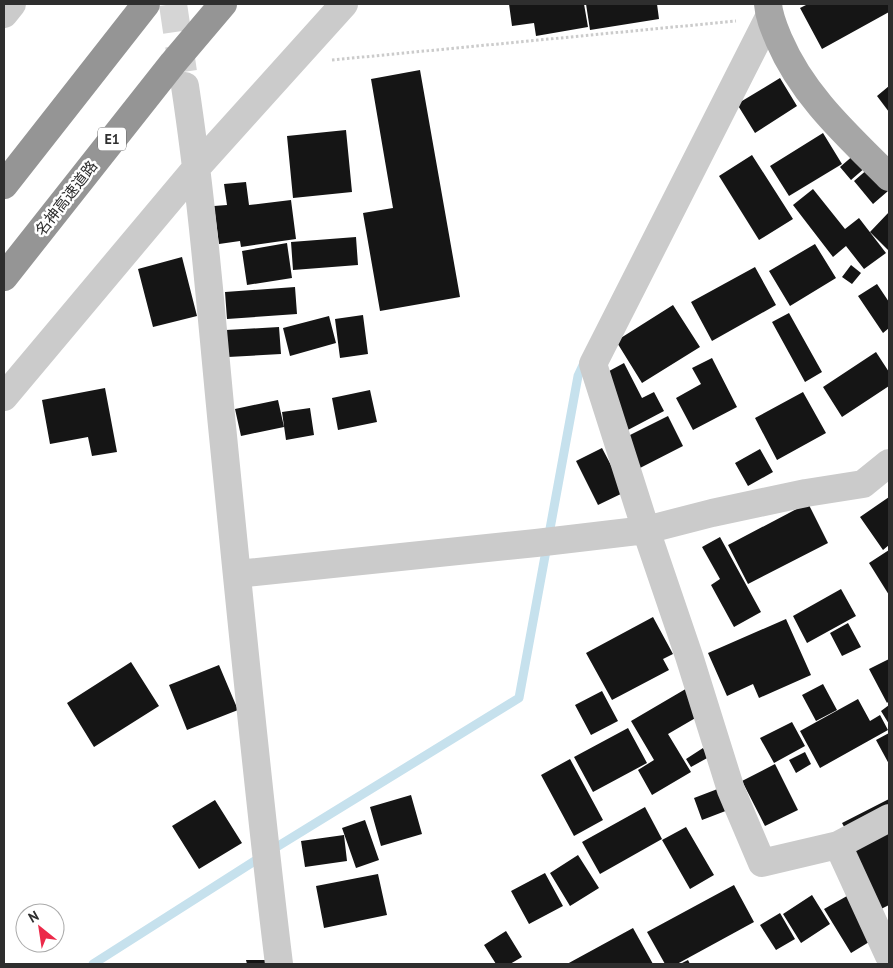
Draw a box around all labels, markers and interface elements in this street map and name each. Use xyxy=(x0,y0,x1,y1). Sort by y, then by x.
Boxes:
road number: E1 xyxy=(98,128,126,150)
street label: 名神高速道路 xyxy=(31,157,101,239)
north arrow xyxy=(15,903,65,953)
text: N xyxy=(25,907,42,927)

